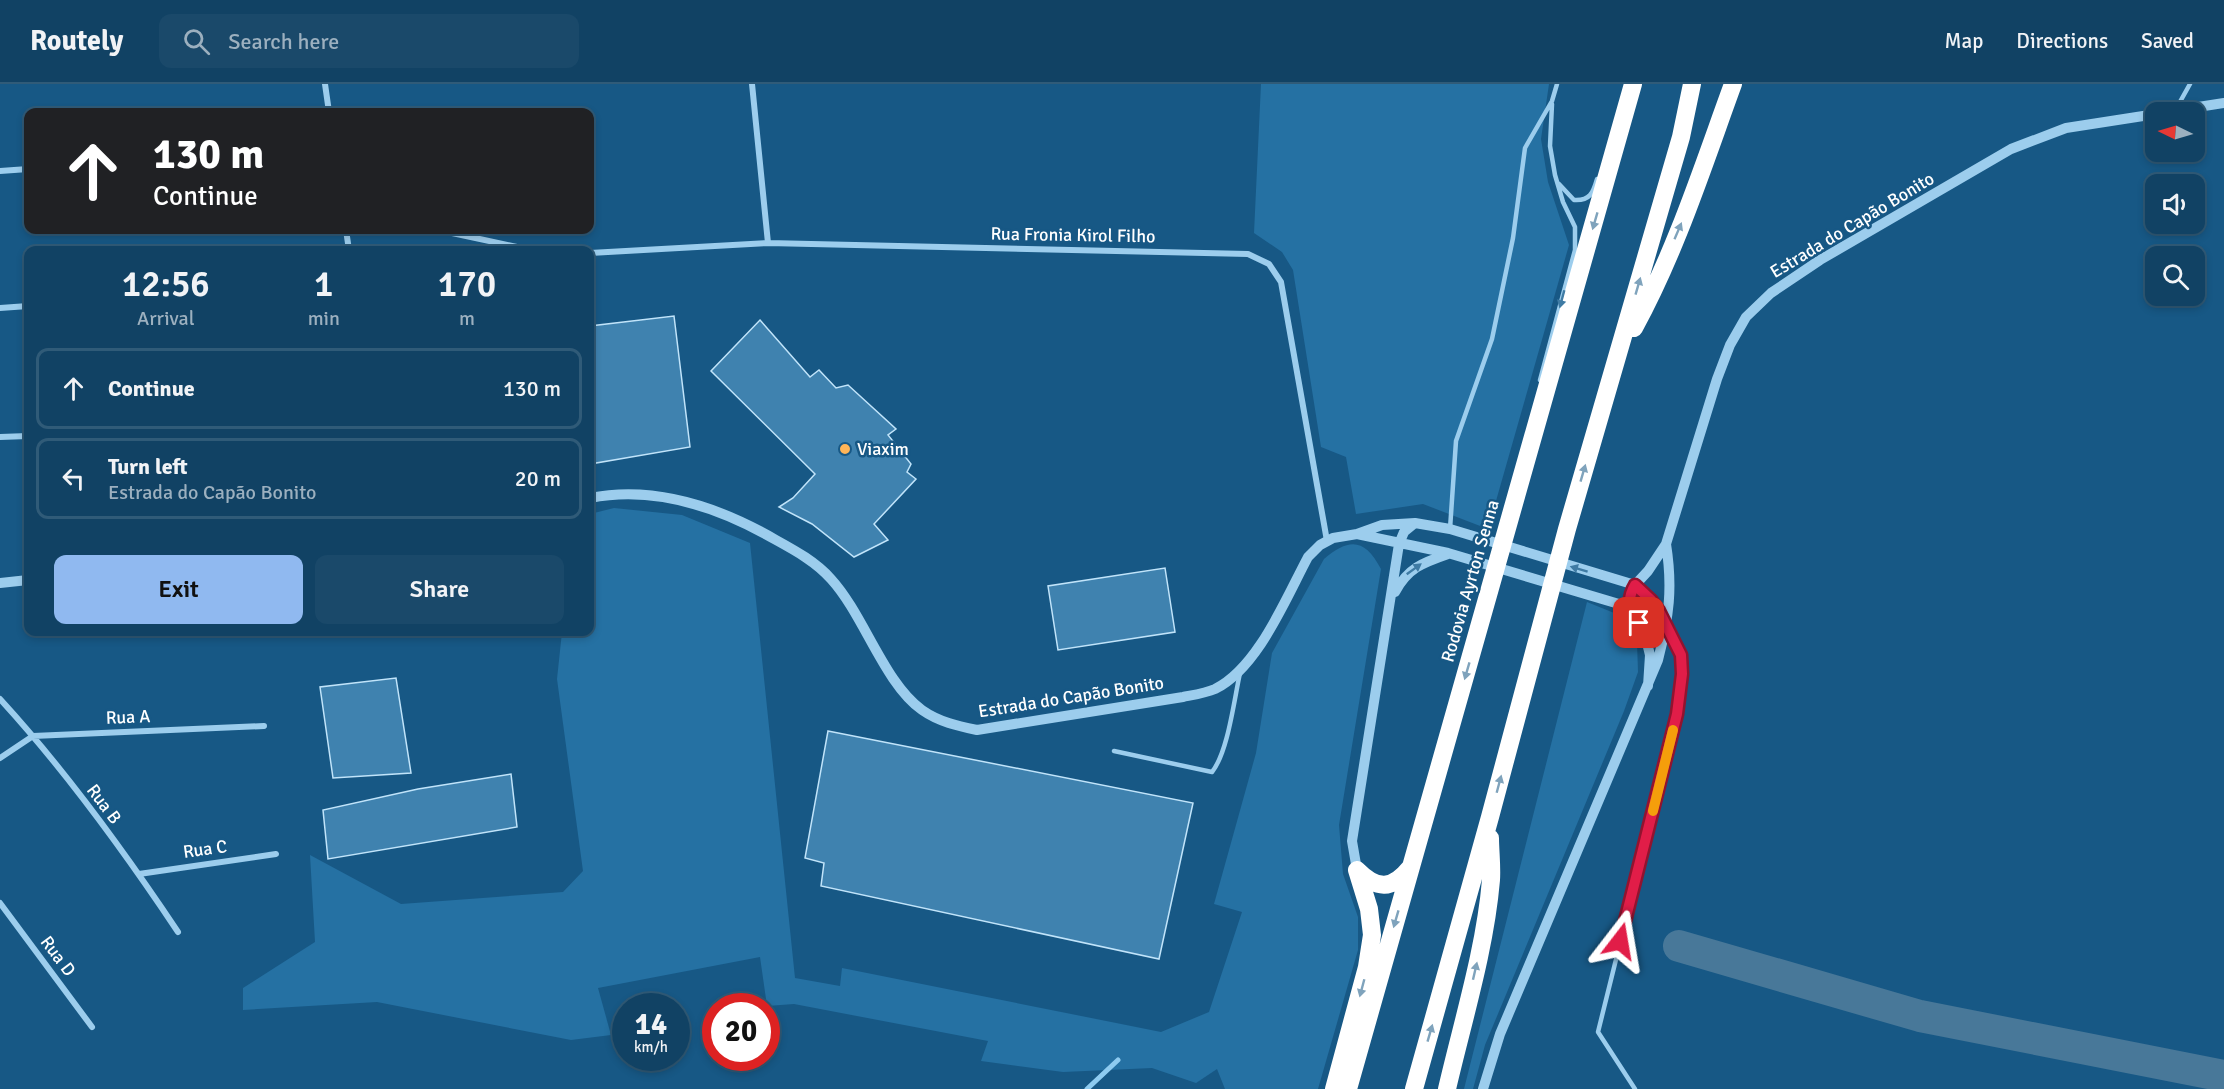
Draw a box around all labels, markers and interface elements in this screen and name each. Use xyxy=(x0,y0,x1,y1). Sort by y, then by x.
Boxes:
search box xyxy=(159,14,579,68)
text: Routely xyxy=(30,24,123,58)
icon: search xyxy=(180,25,213,58)
text: Search here xyxy=(228,28,339,55)
text: Map xyxy=(1945,28,1983,54)
text: Directions xyxy=(2016,28,2108,54)
text: Saved xyxy=(2141,28,2194,54)
north arrow xyxy=(2145,102,2205,162)
map controls xyxy=(2145,102,2205,306)
text: 130 m xyxy=(153,129,264,180)
icon: ahead xyxy=(54,132,132,210)
street label: Estrada do Capão Bonito xyxy=(1766,167,1938,283)
button: sound xyxy=(2145,174,2205,234)
text: Continue xyxy=(153,180,258,213)
one-way arrow xyxy=(1589,212,1599,230)
one-way arrow xyxy=(1673,221,1683,239)
street label: Rua Fronia Kirol Filho xyxy=(990,223,1156,247)
button: search xyxy=(2145,246,2205,306)
text: 12:56 xyxy=(122,262,210,307)
text: 1 xyxy=(314,262,334,307)
text: 170 xyxy=(438,262,496,307)
one-way arrow xyxy=(1634,277,1643,295)
one-way arrow xyxy=(1557,290,1566,308)
text: Arrival xyxy=(137,306,195,331)
text: min xyxy=(308,306,340,331)
text: m xyxy=(459,306,475,331)
icon: ahead xyxy=(57,372,90,405)
text: Continue xyxy=(108,375,195,402)
text: 130 m xyxy=(503,375,561,402)
place label: Viaxim xyxy=(857,438,909,460)
marker: Viaxim xyxy=(838,442,852,456)
text: Turn left xyxy=(108,453,188,480)
icon: left xyxy=(57,462,90,495)
one-way arrow xyxy=(1579,464,1588,482)
text: 20 m xyxy=(515,465,561,492)
text: Estrada do Capão Bonito xyxy=(108,480,316,505)
street label: Rodovia Ayrton Senna xyxy=(1436,497,1504,665)
button: Exit xyxy=(54,555,303,624)
button: Share xyxy=(315,555,564,624)
one-way arrow xyxy=(1406,563,1422,575)
one-way arrow xyxy=(1570,564,1588,573)
pin xyxy=(1613,597,1664,648)
icon: arrive xyxy=(1622,606,1655,639)
one-way arrow xyxy=(1462,662,1471,680)
street label: Estrada do Capão Bonito xyxy=(977,671,1165,723)
street label: Rua A xyxy=(105,705,151,729)
one-way arrow xyxy=(1494,775,1504,793)
street label: Rua B xyxy=(82,780,126,828)
street label: Rua C xyxy=(182,835,229,863)
position arrow xyxy=(1588,909,1652,973)
one-way arrow xyxy=(1391,910,1400,928)
street label: Rua D xyxy=(36,931,80,981)
one-way arrow xyxy=(1470,962,1480,980)
one-way arrow xyxy=(1356,979,1366,997)
speed limit sign: 20 xyxy=(702,993,780,1071)
text: 14 xyxy=(635,1006,667,1043)
one-way arrow xyxy=(1425,1024,1435,1042)
text: km/h xyxy=(634,1038,668,1056)

